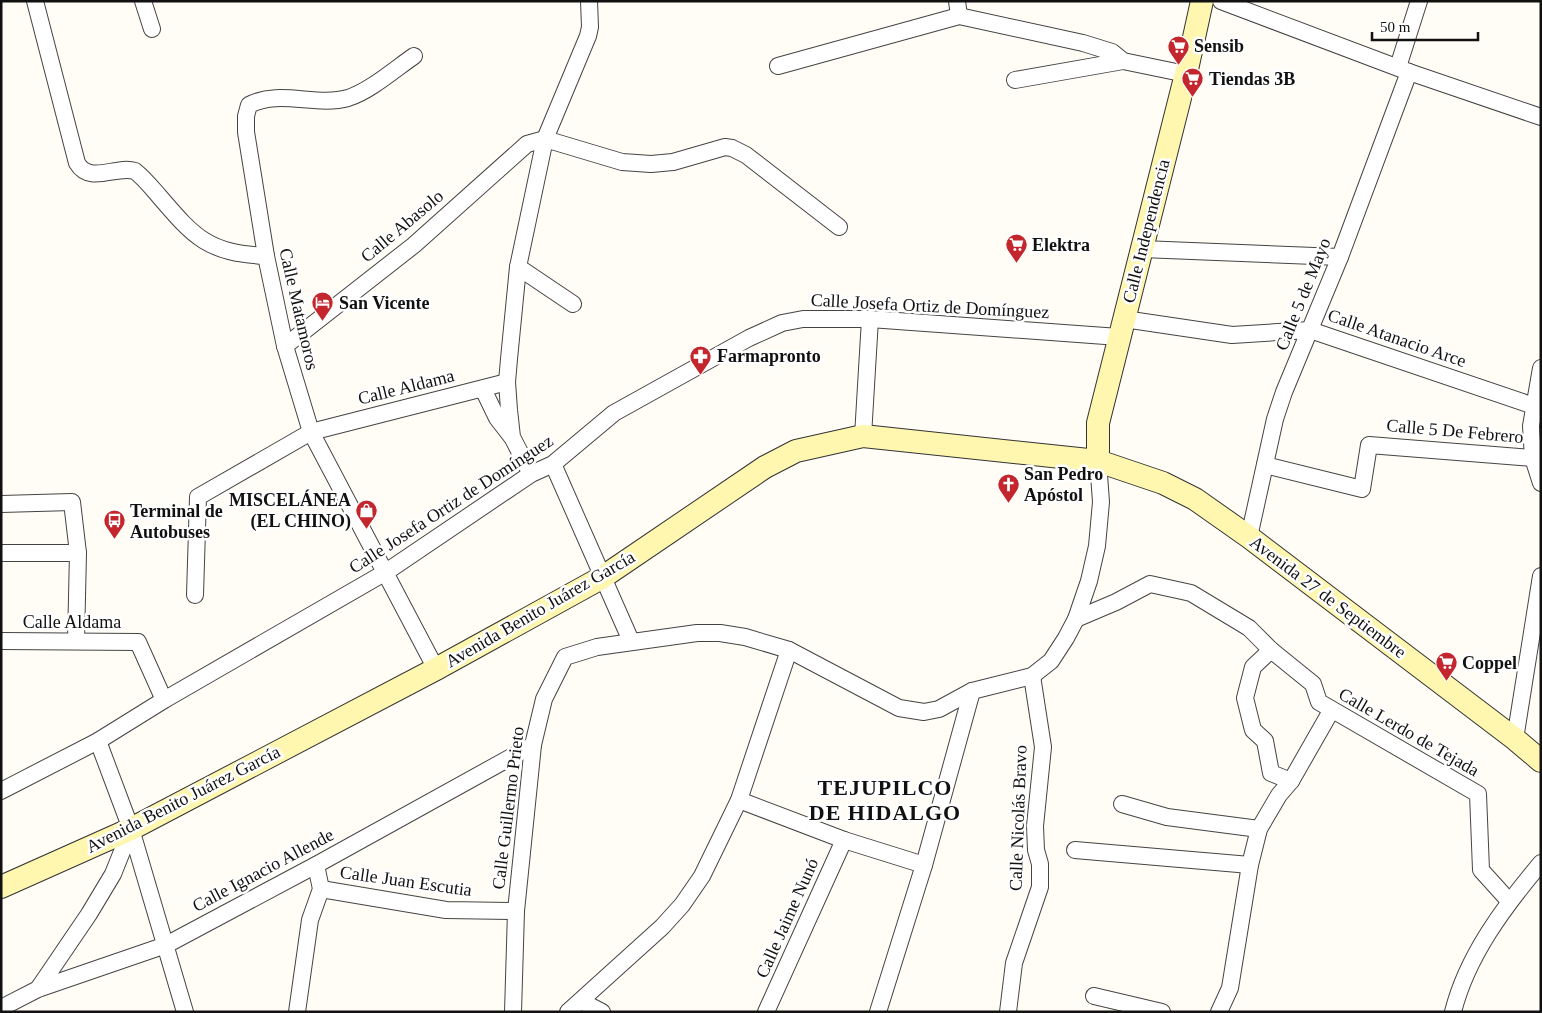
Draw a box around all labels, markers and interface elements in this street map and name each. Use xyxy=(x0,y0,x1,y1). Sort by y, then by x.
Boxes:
scale bar xyxy=(1372,10,1478,42)
text: 50 m xyxy=(1380,19,1411,35)
supermarket icon: Sensib xyxy=(1166,34,1190,65)
place label: Sensib xyxy=(1194,36,1244,56)
supermarket icon: Tiendas 3B xyxy=(1181,67,1205,98)
place label: Tiendas 3B xyxy=(1209,69,1295,89)
street label: Calle Independencia xyxy=(1118,157,1174,305)
street label: Calle Abasolo xyxy=(357,186,447,266)
supermarket icon: Elektra xyxy=(1004,233,1028,264)
place label: Elektra xyxy=(1032,235,1090,255)
street label: Calle 5 de Mayo xyxy=(1271,235,1335,353)
street label: Calle Matamoros xyxy=(275,246,323,372)
street label: Calle Josefa Ortiz de Domínguez xyxy=(810,290,1050,322)
hotel icon: San Vicente xyxy=(311,291,335,322)
place label: San Vicente xyxy=(339,293,430,313)
street label: Calle Atanacio Arce xyxy=(1325,305,1469,371)
pharmacy icon: Farmapronto xyxy=(689,344,713,375)
place label: Farmapronto xyxy=(717,346,821,366)
street label: Calle Aldama xyxy=(356,365,456,409)
street label: Calle 5 De Febrero xyxy=(1386,415,1524,447)
street label: Calle Josefa Ortiz de Domínguez xyxy=(345,431,557,577)
place label: San Pedro Apóstol xyxy=(1024,464,1103,505)
church icon: San Pedro Apóstol xyxy=(996,472,1020,503)
place label: MISCELÁNEA (EL CHINO) xyxy=(229,489,351,532)
shop icon: MISCELÁNEA (EL CHINO) xyxy=(355,498,379,529)
place label: Terminal de Autobuses xyxy=(130,501,223,542)
bus stop icon: Terminal de Autobuses xyxy=(102,509,126,540)
street label: Avenida 27 de Septiembre xyxy=(1246,532,1410,662)
street label: Avenida Benito Juárez García xyxy=(442,547,638,671)
street label: Calle Aldama xyxy=(23,612,121,632)
supermarket icon: Coppel xyxy=(1434,651,1458,682)
place label: Coppel xyxy=(1462,653,1517,673)
street label: Calle Lerdo de Tejada xyxy=(1335,684,1483,780)
street label: Calle Guillermo Prieto xyxy=(488,725,528,891)
street label: Avenida Benito Juárez García xyxy=(83,741,283,857)
street label: Calle Nicolás Bravo xyxy=(1005,745,1031,891)
district label: TEJUPILCO DE HIDALGO xyxy=(809,775,961,825)
street label: Calle Ignacio Allende xyxy=(189,824,337,916)
street label: Calle Jaime Nunó xyxy=(752,855,822,981)
street label: Calle Juan Escutia xyxy=(339,862,473,900)

